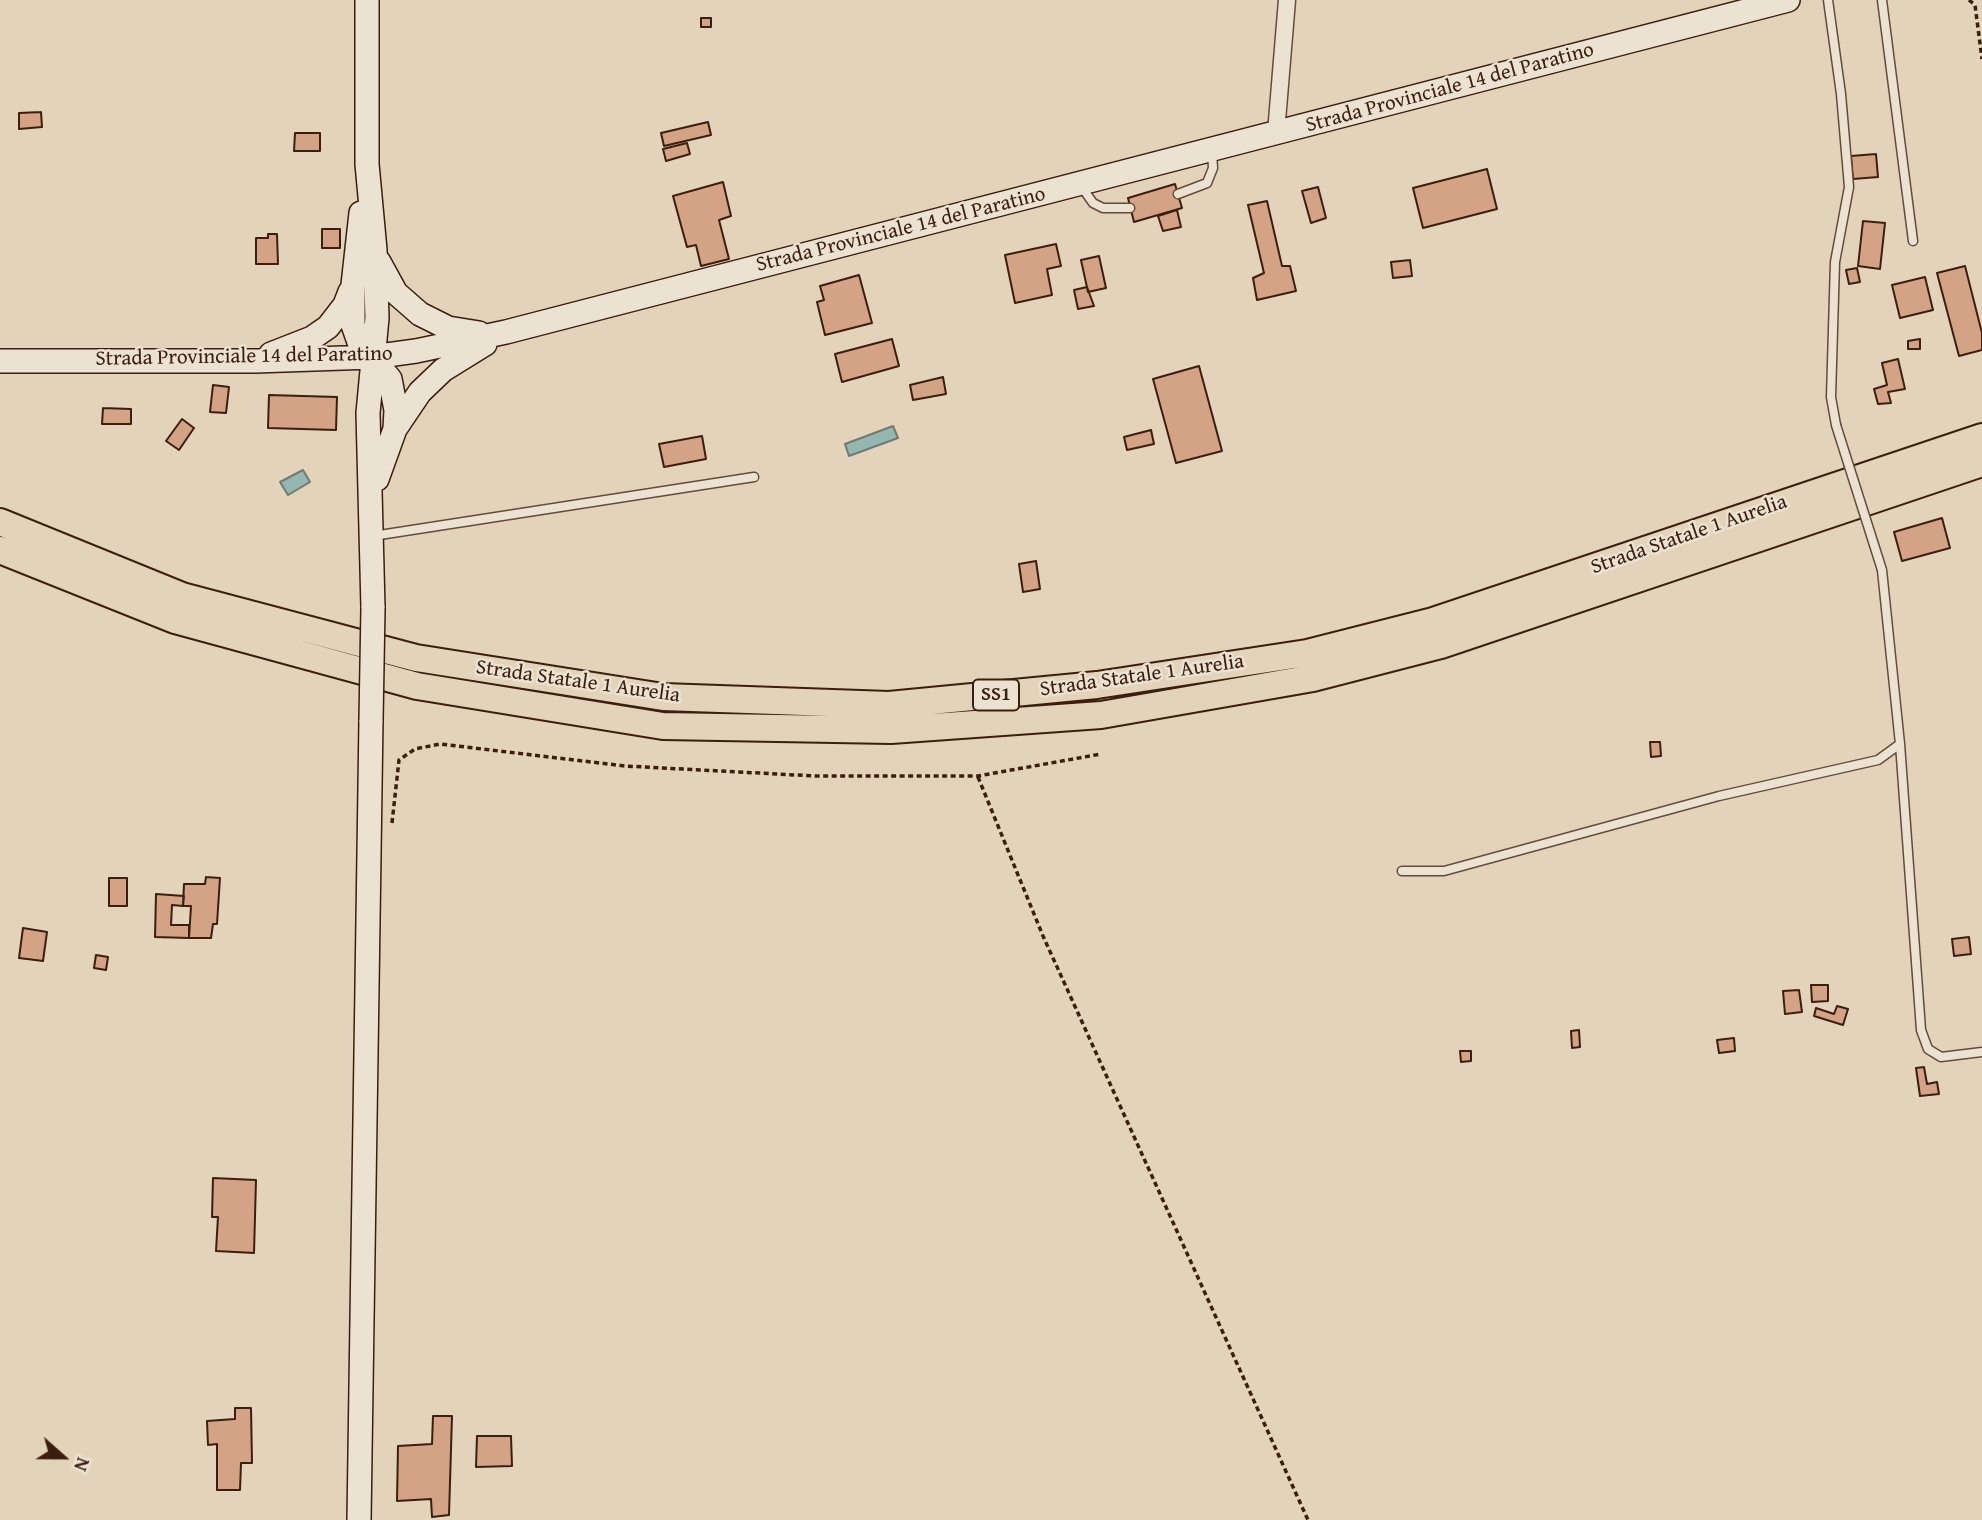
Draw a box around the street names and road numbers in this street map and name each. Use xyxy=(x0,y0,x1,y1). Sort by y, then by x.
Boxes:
street label: Strada Provinciale 14 del Paratino xyxy=(1303,37,1597,139)
street label: Strada Provinciale 14 del Paratino xyxy=(754,182,1048,278)
street label: Strada Provinciale 14 del Paratino xyxy=(95,342,393,372)
street label: Strada Statale 1 Aurelia xyxy=(1588,490,1790,580)
street label: Strada Statale 1 Aurelia xyxy=(1038,649,1246,703)
street label: Strada Statale 1 Aurelia xyxy=(474,655,682,709)
road number: SS1 xyxy=(973,680,1019,710)

